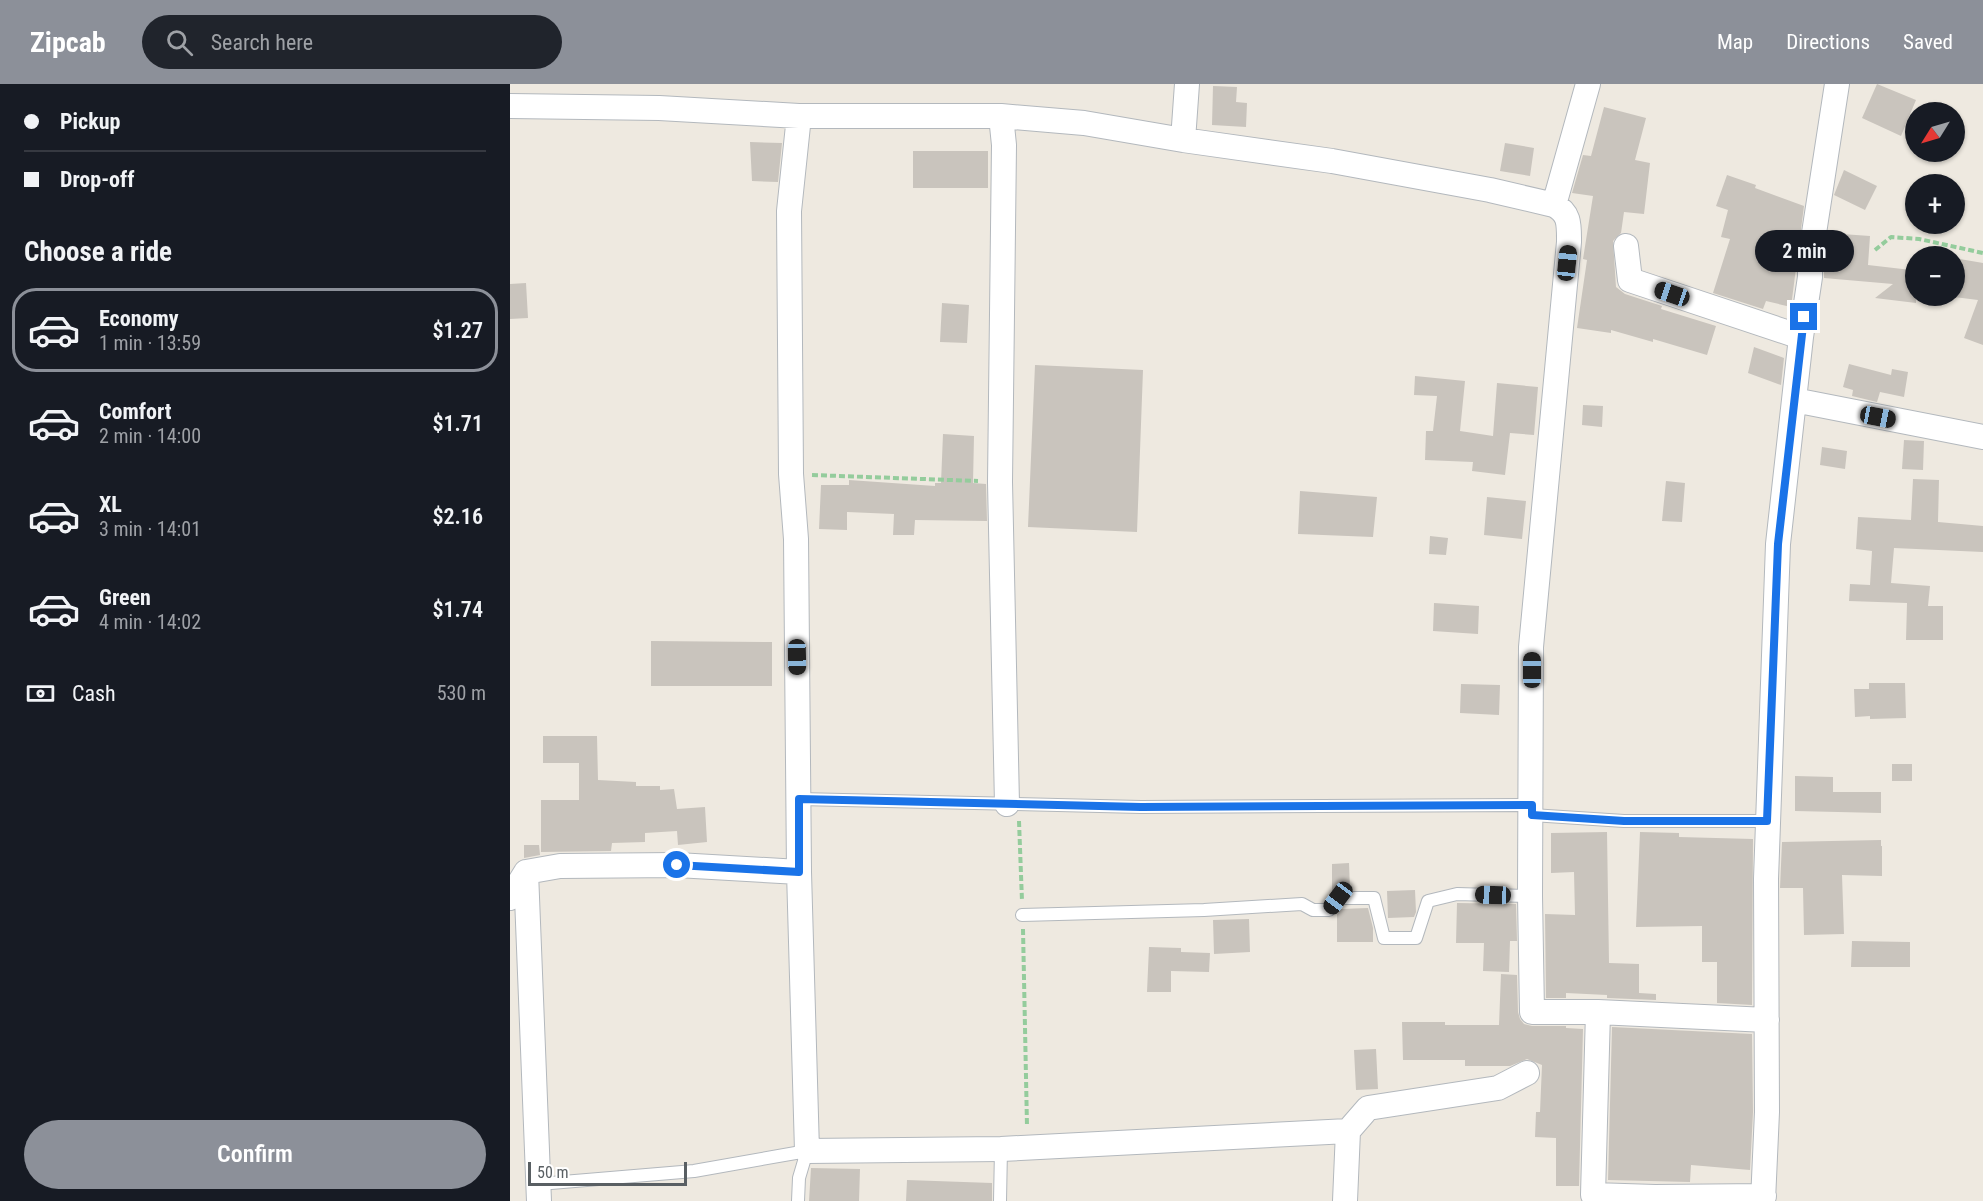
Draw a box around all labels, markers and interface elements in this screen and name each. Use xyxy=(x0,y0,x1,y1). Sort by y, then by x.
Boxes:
search box xyxy=(142,15,562,69)
text: Zipcab xyxy=(30,26,106,59)
icon: search xyxy=(163,26,196,59)
text: Search here xyxy=(211,30,313,55)
text: Map xyxy=(1717,30,1753,54)
text: Directions xyxy=(1786,30,1870,54)
text: Saved xyxy=(1903,30,1953,54)
north arrow xyxy=(1905,102,1965,162)
map controls xyxy=(1905,102,1965,306)
text: Pickup xyxy=(60,109,120,134)
text: Drop-off xyxy=(60,167,134,192)
button: + xyxy=(1905,174,1965,234)
callout: 2 min xyxy=(1754,230,1854,272)
text: Choose a ride xyxy=(24,236,172,268)
text: 2 min xyxy=(1782,239,1827,263)
car xyxy=(1556,244,1578,282)
button: − xyxy=(1905,246,1965,306)
car xyxy=(1652,280,1692,308)
icon: car xyxy=(27,303,81,357)
route end xyxy=(1790,303,1817,330)
text: Economy xyxy=(99,306,179,331)
text: $1.27 xyxy=(432,318,483,343)
text: 1 min · 13:59 xyxy=(99,331,201,355)
icon: car xyxy=(27,396,81,450)
text: Comfort xyxy=(99,399,172,424)
car xyxy=(1859,405,1897,429)
text: $1.71 xyxy=(432,411,483,436)
text: 2 min · 14:00 xyxy=(99,424,201,448)
icon: car xyxy=(27,489,81,543)
text: XL xyxy=(99,492,122,517)
text: $2.16 xyxy=(432,504,483,529)
text: 3 min · 14:01 xyxy=(99,517,201,541)
icon: car xyxy=(27,582,81,636)
text: Green xyxy=(99,585,151,610)
text: $1.74 xyxy=(432,597,483,622)
text: 4 min · 14:02 xyxy=(99,610,201,634)
car xyxy=(788,639,806,675)
car xyxy=(1523,652,1541,688)
icon: cash xyxy=(24,677,57,710)
text: Cash xyxy=(72,681,116,706)
text: 530 m xyxy=(437,681,486,705)
route start xyxy=(663,851,690,878)
car xyxy=(1320,878,1356,918)
car xyxy=(1475,885,1511,905)
button: Confirm xyxy=(24,1120,486,1189)
scale bar xyxy=(528,1159,687,1186)
text: 50 m xyxy=(537,1163,569,1182)

